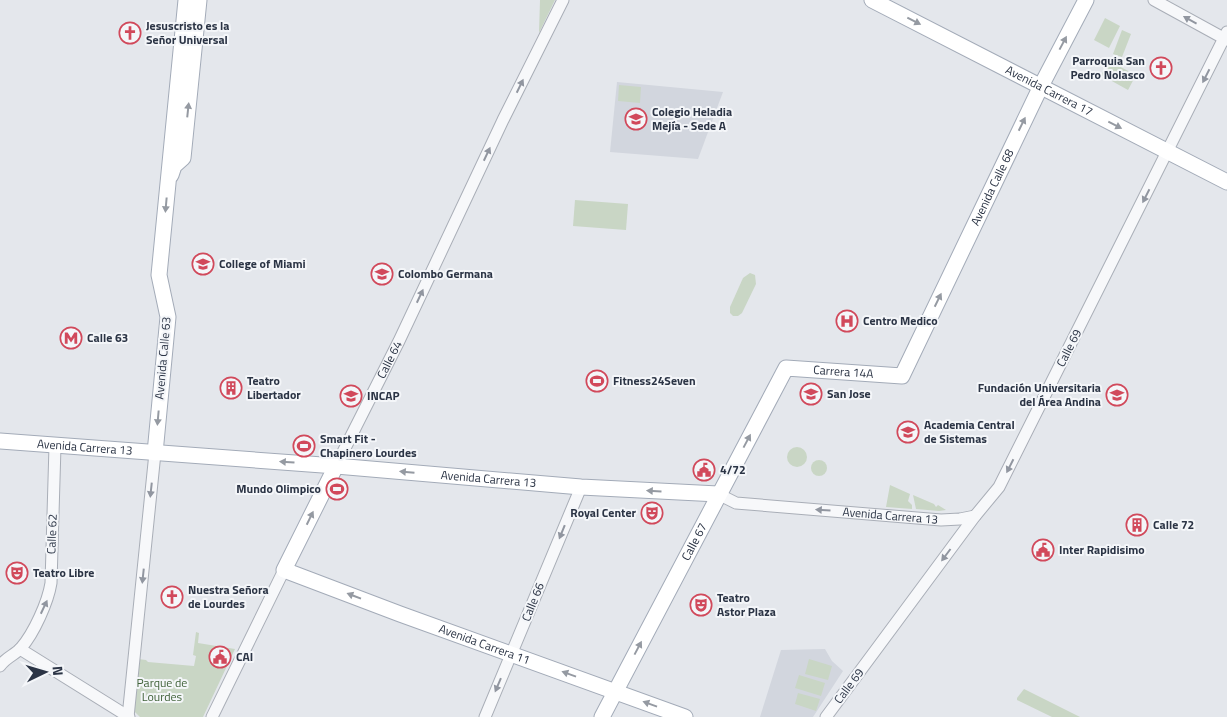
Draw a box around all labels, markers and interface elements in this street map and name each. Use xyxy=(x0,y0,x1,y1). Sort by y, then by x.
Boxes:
place label: Jesuscristo es la Señor Universal xyxy=(146,16,229,49)
one-way arrow xyxy=(1183,16,1198,24)
one-way arrow xyxy=(907,17,921,25)
church icon: Jesuscristo es la Señor Universal xyxy=(118,21,142,45)
one-way arrow xyxy=(1059,36,1067,50)
place label: Parroquia San Pedro Nolasco xyxy=(1070,51,1145,84)
church icon: Parroquia San Pedro Nolasco xyxy=(1149,56,1173,80)
street label: Avenida Carrera 17 xyxy=(1002,60,1096,121)
one-way arrow xyxy=(1202,69,1210,83)
one-way arrow xyxy=(516,79,524,93)
one-way arrow xyxy=(184,102,192,118)
place label: Colegio Heladia Mejía - Sede A xyxy=(652,102,732,135)
school or university icon: Colegio Heladia Mejía - Sede A xyxy=(624,107,648,131)
one-way arrow xyxy=(1019,117,1027,131)
one-way arrow xyxy=(1108,121,1122,129)
street label: Avenida Calle 68 xyxy=(965,145,1019,229)
one-way arrow xyxy=(483,147,491,161)
one-way arrow xyxy=(1142,188,1150,203)
one-way arrow xyxy=(162,197,170,213)
school or university icon: College of Miami xyxy=(191,252,215,276)
place label: College of Miami xyxy=(219,254,306,273)
school or university icon: Colombo Germana xyxy=(370,262,394,286)
place label: Colombo Germana xyxy=(398,264,493,283)
one-way arrow xyxy=(415,289,424,304)
one-way arrow xyxy=(934,293,942,307)
hospital icon: Centro Medico xyxy=(835,309,859,333)
place label: Centro Medico xyxy=(863,311,938,330)
street label: Avenida Calle 63 xyxy=(149,316,176,400)
street label: Calle 69 xyxy=(1051,325,1086,370)
metro station icon: Calle 63 xyxy=(59,326,83,350)
place label: Calle 63 xyxy=(87,328,128,347)
street label: Calle 64 xyxy=(372,337,407,382)
street label: Carrera 14A xyxy=(813,360,874,383)
sports icon: Fitness24Seven xyxy=(585,369,609,393)
place label: Teatro Libertador xyxy=(247,371,301,404)
place label: Fitness24Seven xyxy=(613,371,696,390)
building icon: Teatro Libertador xyxy=(219,376,243,400)
place label: Fundación Universitaria del Área Andina xyxy=(978,378,1101,411)
school or university icon: San Jose xyxy=(799,382,823,406)
school or university icon: Fundación Universitaria del Área Andina xyxy=(1105,383,1129,407)
school or university icon: INCAP xyxy=(339,384,363,408)
place label: San Jose xyxy=(827,384,871,403)
place label: INCAP xyxy=(367,386,400,405)
one-way arrow xyxy=(154,410,162,426)
place label: Academia Central de Sistemas xyxy=(924,415,1015,448)
school or university icon: Academia Central de Sistemas xyxy=(896,420,920,444)
place label: Smart Fit - Chapinero Lourdes xyxy=(320,429,417,462)
street label: Avenida Carrera 13 xyxy=(36,434,133,460)
sports icon: Smart Fit - Chapinero Lourdes xyxy=(292,434,316,458)
one-way arrow xyxy=(743,434,751,448)
one-way arrow xyxy=(279,458,295,466)
public building icon: 4/72 xyxy=(692,458,716,482)
one-way arrow xyxy=(1006,459,1014,473)
place label: 4/72 xyxy=(720,460,746,479)
street label: Avenida Carrera 13 xyxy=(440,465,537,492)
one-way arrow xyxy=(399,467,415,475)
sports icon: Mundo Olimpico xyxy=(325,477,349,501)
place label: Mundo Olimpico xyxy=(236,479,321,498)
one-way arrow xyxy=(147,482,155,498)
one-way arrow xyxy=(645,486,661,494)
theatre icon: Royal Center xyxy=(640,501,664,525)
street label: Avenida Carrera 13 xyxy=(842,502,939,529)
place label: Royal Center xyxy=(570,503,637,522)
one-way arrow xyxy=(814,505,830,513)
one-way arrow xyxy=(306,511,314,526)
building icon: Calle 72 xyxy=(1125,513,1149,537)
street label: Calle 62 xyxy=(41,514,62,554)
place label: Calle 72 xyxy=(1153,515,1194,534)
street label: Calle 67 xyxy=(676,519,712,564)
one-way arrow xyxy=(558,525,566,540)
public building icon: Inter Rapidisimo xyxy=(1031,538,1055,562)
place label: Inter Rapidisimo xyxy=(1059,540,1145,559)
one-way arrow xyxy=(941,548,952,561)
theatre icon: Teatro Libre xyxy=(5,561,29,585)
place label: Teatro Libre xyxy=(33,563,94,582)
one-way arrow xyxy=(138,568,146,584)
street label: Calle 66 xyxy=(516,579,549,624)
place label: Nuestra Señora de Lourdes xyxy=(188,580,269,613)
church icon: Nuestra Señora de Lourdes xyxy=(160,585,184,609)
place label: Teatro Astor Plaza xyxy=(717,588,776,621)
one-way arrow xyxy=(346,592,361,600)
theatre icon: Teatro Astor Plaza xyxy=(689,593,713,617)
one-way arrow xyxy=(40,600,48,614)
street label: Avenida Carrera 11 xyxy=(436,619,533,669)
one-way arrow xyxy=(634,640,642,655)
public building icon: CAI xyxy=(208,645,232,669)
north arrow xyxy=(20,647,70,697)
place label: CAI xyxy=(236,647,253,666)
street label: Calle 69 xyxy=(829,664,868,707)
text: N xyxy=(48,665,69,677)
one-way arrow xyxy=(561,670,576,678)
park label: Parque de Lourdes xyxy=(137,673,187,706)
one-way arrow xyxy=(494,678,502,692)
one-way arrow xyxy=(642,700,657,708)

